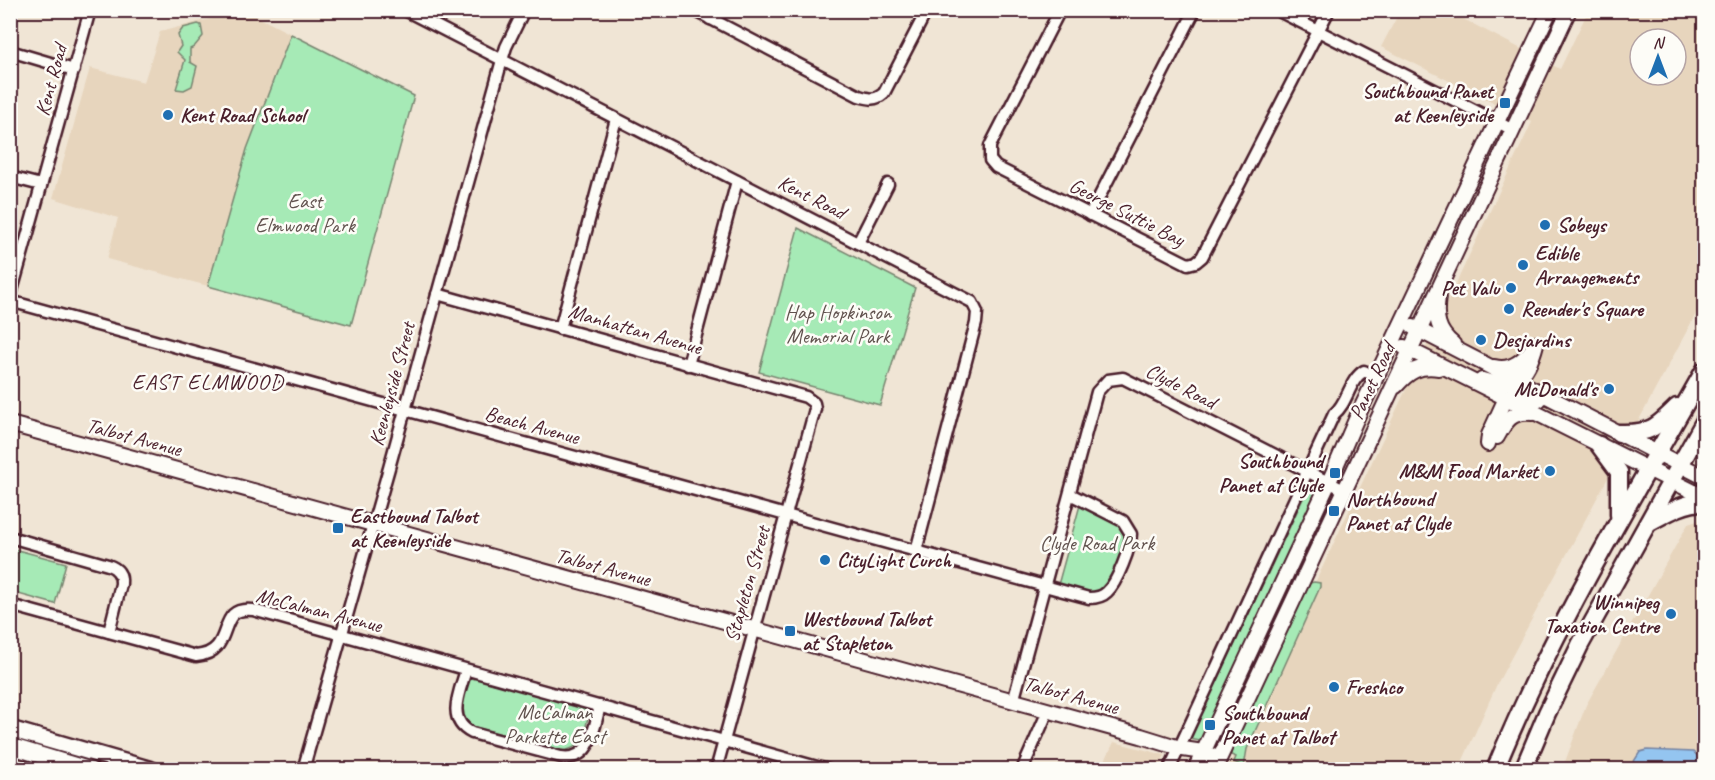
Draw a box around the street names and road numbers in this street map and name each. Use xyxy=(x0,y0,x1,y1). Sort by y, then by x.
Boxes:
street label: Kent Road xyxy=(29,39,74,118)
street label: Kent Road xyxy=(774,169,853,226)
street label: George Suttie Bay xyxy=(1065,172,1191,253)
street label: Manhattan Avenue xyxy=(566,298,706,361)
street label: Keenleyside Street xyxy=(363,317,421,449)
street label: Panet Road xyxy=(1343,336,1402,424)
street label: Clyde Road xyxy=(1141,357,1224,416)
street label: Beach Avenue xyxy=(482,400,583,450)
street label: Talbot Avenue xyxy=(84,412,185,462)
street label: Stapleton Street xyxy=(718,521,776,645)
street label: Talbot Avenue xyxy=(553,542,654,592)
street label: McCalman Avenue xyxy=(254,582,386,638)
street label: Talbot Avenue xyxy=(1021,670,1122,720)

